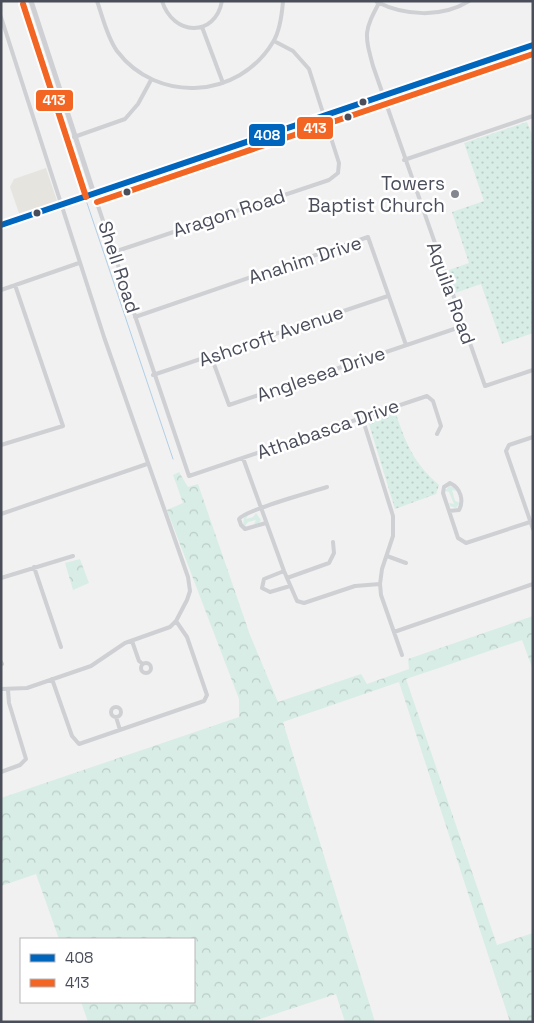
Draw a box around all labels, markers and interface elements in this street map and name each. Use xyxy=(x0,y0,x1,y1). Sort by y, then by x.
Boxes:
line badge: 413 xyxy=(35,89,74,112)
text: 413 xyxy=(42,91,66,109)
unlabelled marker xyxy=(358,97,368,107)
unlabelled marker xyxy=(343,112,353,122)
line badge: 413 xyxy=(296,116,334,140)
text: 413 xyxy=(303,119,327,137)
line badge: 408 xyxy=(248,123,286,147)
text: 408 xyxy=(254,126,281,144)
place label: Towers Baptist Church xyxy=(308,171,445,218)
street label: Aragon Road xyxy=(170,183,288,243)
unlabelled marker xyxy=(122,187,132,197)
marker: Towers Baptist Church xyxy=(449,188,461,200)
unlabelled marker xyxy=(32,208,42,218)
street label: Shell Road xyxy=(92,218,146,316)
street label: Anahim Drive xyxy=(245,230,365,290)
street label: Aquila Road xyxy=(421,238,481,348)
street label: Ashcroft Avenue xyxy=(195,299,347,373)
street label: Anglesea Drive xyxy=(253,340,389,408)
street label: Athabasca Drive xyxy=(254,393,402,465)
legend xyxy=(20,938,195,1003)
text: 408 xyxy=(65,948,93,967)
text: 413 xyxy=(65,973,89,992)

